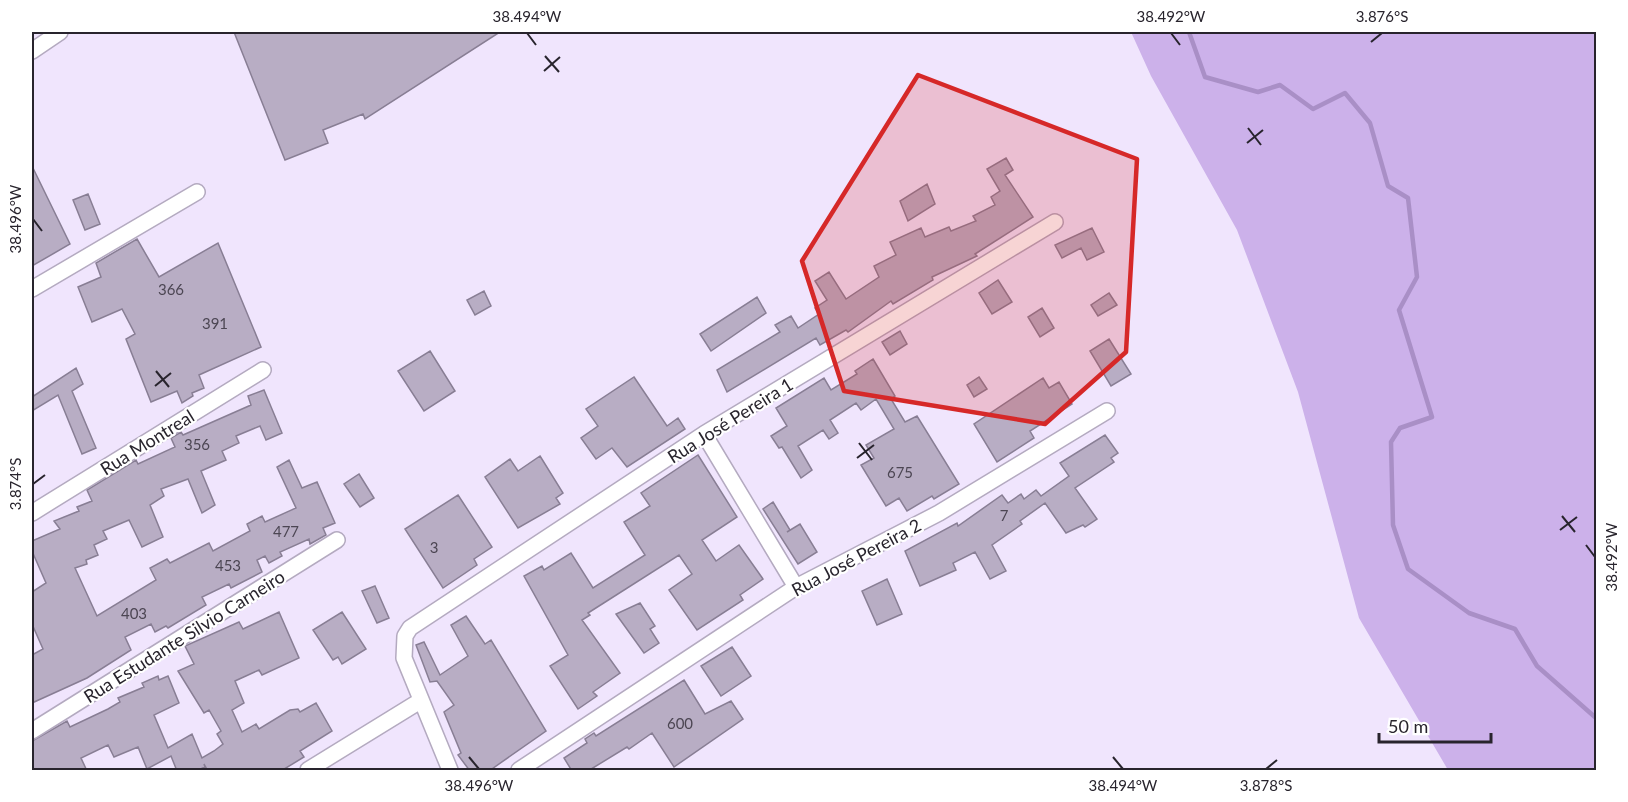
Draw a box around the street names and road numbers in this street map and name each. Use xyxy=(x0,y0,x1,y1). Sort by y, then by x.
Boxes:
street label: Rua José Pereira 1 xyxy=(663,373,797,467)
street label: Rua Montreal xyxy=(96,404,198,480)
street label: Rua José Pereira 2 xyxy=(787,514,925,600)
street label: Rua Estudante Silvio Carneiro xyxy=(79,565,289,707)

